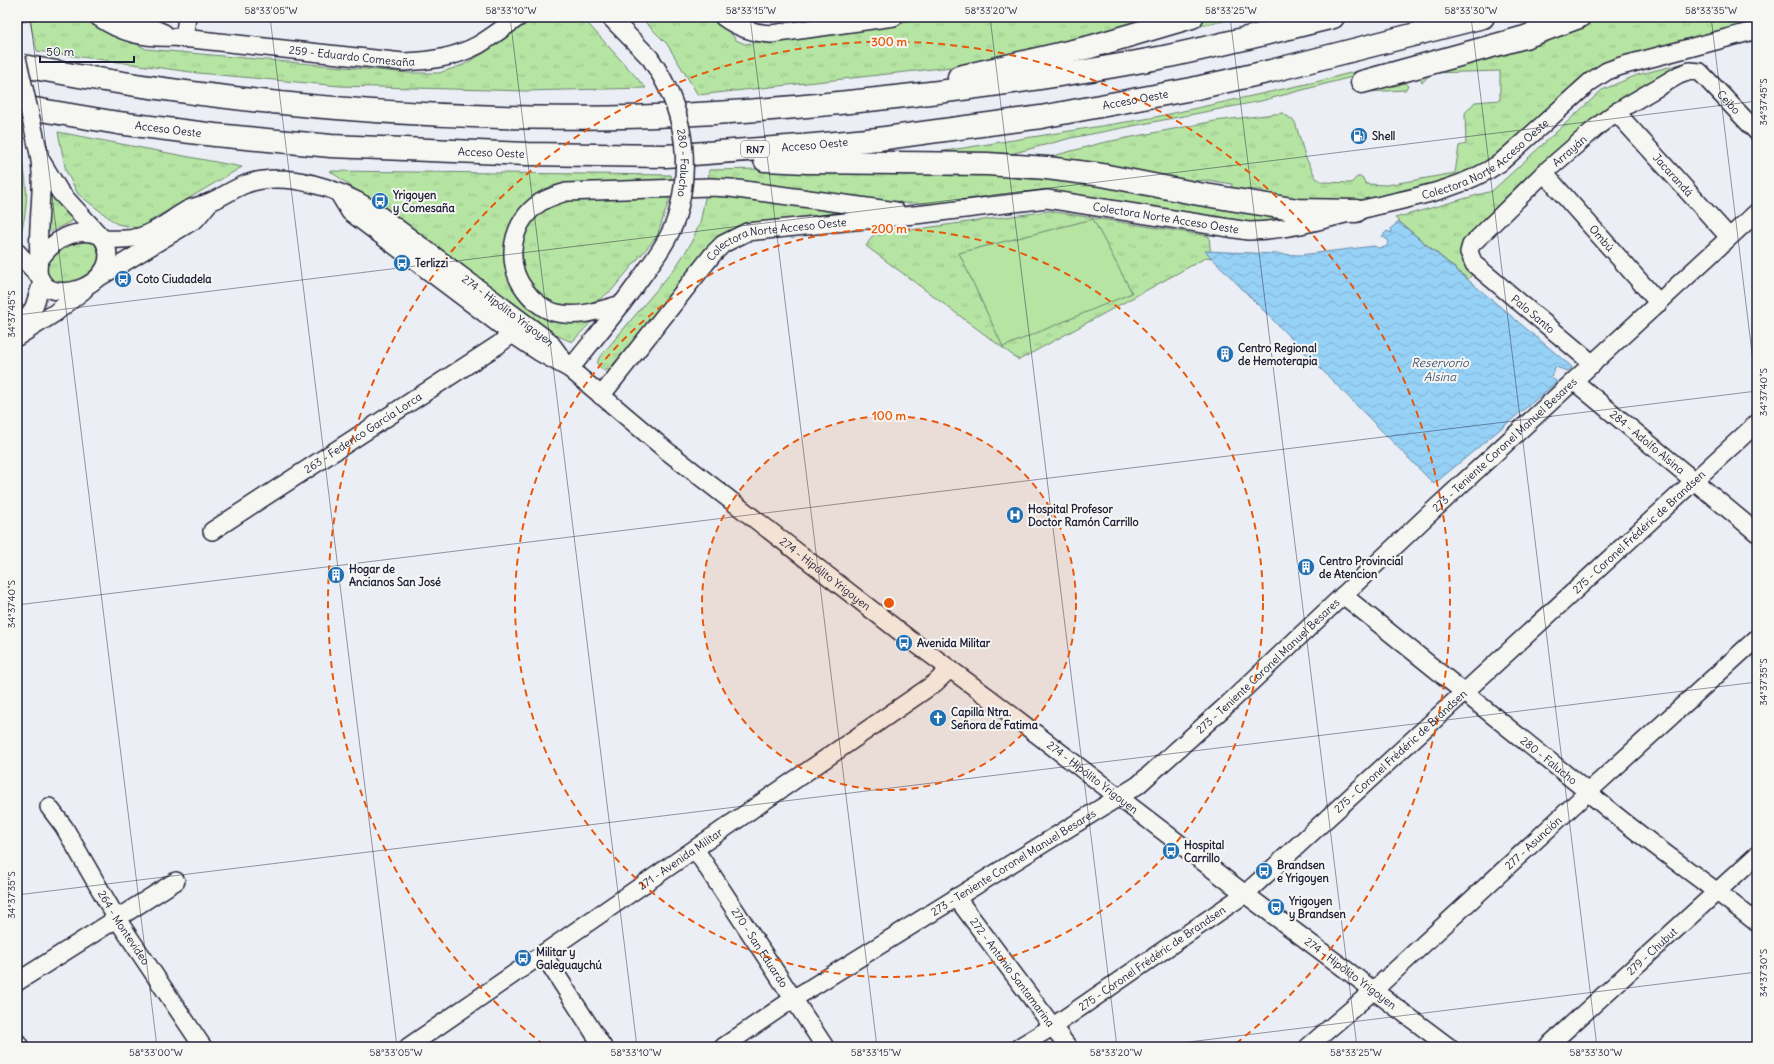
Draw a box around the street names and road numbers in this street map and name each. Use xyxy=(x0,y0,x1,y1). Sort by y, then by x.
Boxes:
street label: 259 - Eduardo Comesaña xyxy=(288,43,415,69)
street label: Acceso Oeste xyxy=(1101,87,1170,112)
street label: Ceibo xyxy=(1714,87,1743,117)
street label: Colectora Norte Acceso Oeste xyxy=(1420,116,1551,202)
street label: Acceso Oeste xyxy=(134,118,202,140)
street label: 280 - Falucho xyxy=(674,127,691,198)
street label: Arrayán xyxy=(1549,132,1590,170)
street label: Acceso Oeste xyxy=(781,135,849,154)
road number: RN7 xyxy=(741,141,769,157)
street label: Acceso Oeste xyxy=(458,144,525,161)
street label: Jacarandá xyxy=(1650,151,1696,200)
street label: Colectora Norte Acceso Oeste xyxy=(1092,199,1240,236)
street label: Colectora Norte Acceso Oeste xyxy=(703,215,847,264)
street label: Ombú xyxy=(1586,222,1617,255)
street label: 274 - Hipólito Yrigoyen xyxy=(459,272,557,349)
street label: Palo Santo xyxy=(1508,292,1558,336)
street label: 273 - Teniente Coronel Manuel Besares xyxy=(1429,375,1580,515)
street label: 263 - Federico García Lorca xyxy=(301,389,424,476)
street label: 284 - Adolfo Alsina xyxy=(1607,407,1688,477)
street label: 275 - Coronel Frédéric de Brandsen xyxy=(1569,467,1708,596)
street label: 274 - Hipólito Yrigoyen xyxy=(777,534,873,613)
street label: 273 - Teniente Coronel Manuel Besares xyxy=(1193,595,1342,736)
street label: 275 - Coronel Frédéric de Brandsen xyxy=(1331,687,1470,816)
street label: 280 - Falucho xyxy=(1518,733,1580,787)
street label: 274 - Hipólito Yrigoyen xyxy=(1044,738,1141,817)
street label: 273 - Teniente Coronel Manuel Besares xyxy=(928,806,1098,919)
street label: 277 - Asunción xyxy=(1502,813,1564,872)
street label: 271 - Avenida Militar xyxy=(636,825,725,893)
street label: 264 - Montevideo xyxy=(95,888,153,968)
street label: 275 - Coronel Frédéric de Brandsen xyxy=(1076,903,1228,1014)
street label: 270 - San Eduardo xyxy=(729,905,791,990)
street label: 272 - Antonio Santamarina xyxy=(967,915,1058,1030)
street label: 279 - Chubut xyxy=(1623,924,1680,978)
street label: 274 - Hipólito Yrigoyen xyxy=(1302,934,1399,1012)

